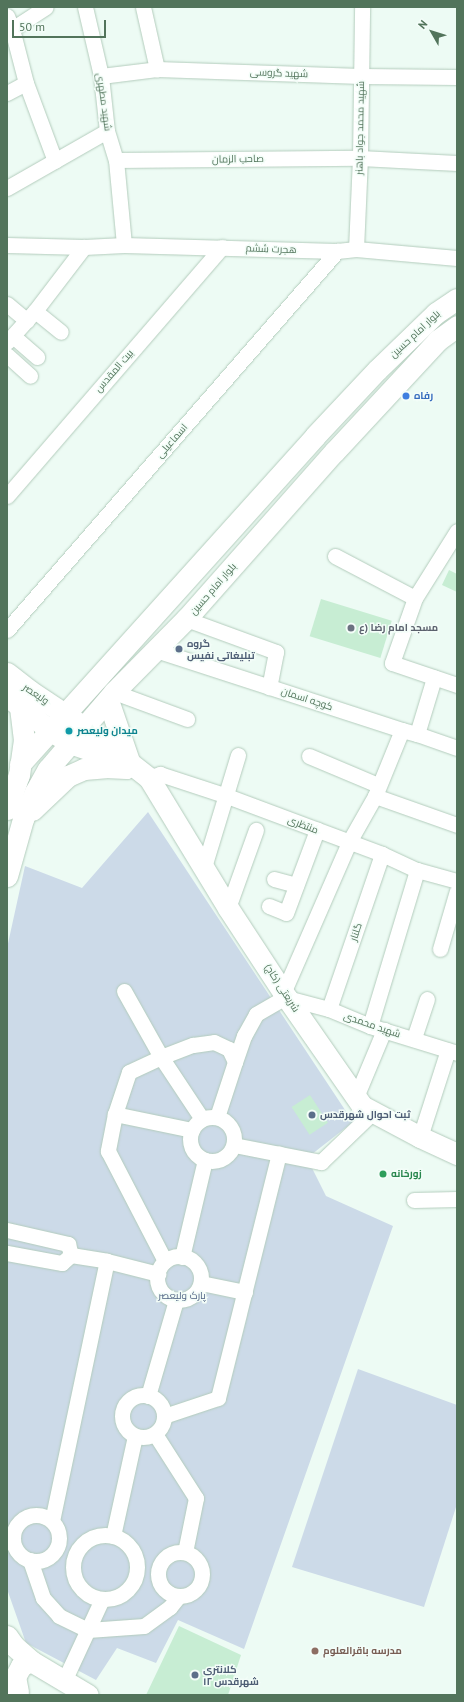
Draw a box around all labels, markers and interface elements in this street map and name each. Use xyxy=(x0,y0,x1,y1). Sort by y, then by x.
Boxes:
scale bar xyxy=(14,12,108,38)
north arrow xyxy=(412,12,452,52)
text: N xyxy=(415,17,430,32)
text: 50 m xyxy=(19,19,45,34)
street label: شهید گروسی xyxy=(250,66,308,80)
street label: شهید مطهری xyxy=(94,72,114,132)
street label: شهید محمد جواد باهنر xyxy=(353,81,367,175)
street label: صاحب الزمان xyxy=(212,153,264,165)
street label: هجرت ششم xyxy=(245,242,297,256)
street label: بلوار امام حسین xyxy=(387,308,443,360)
street label: بیت المقدس xyxy=(92,347,136,395)
place label: رفاه xyxy=(414,390,433,402)
marker: رفاه xyxy=(401,391,411,401)
street label: اسماعیلی xyxy=(154,421,190,461)
street label: بلوار امام حسین xyxy=(187,561,239,617)
place label: مسجد امام رضا (ع xyxy=(359,622,438,634)
marker: مسجد امام رضا (ع xyxy=(346,623,356,633)
place label: گروه تبلیغاتی نفیس xyxy=(187,637,255,660)
marker: گروه تبلیغاتی نفیس xyxy=(174,644,184,654)
street label: ولیعصر xyxy=(21,681,51,707)
street label: کوچه اسمان xyxy=(280,685,334,713)
place label: میدان ولیعصر xyxy=(77,725,138,737)
marker: میدان ولیعصر xyxy=(64,726,74,736)
street label: منتظری xyxy=(286,814,320,836)
street label: گلنار xyxy=(347,921,365,943)
street label: شریعتی (کاج) xyxy=(262,962,302,1014)
street label: شهید محمدی xyxy=(342,1010,402,1040)
place label: ثبت احوال شهرقدس xyxy=(320,1109,410,1121)
marker: ثبت احوال شهرقدس xyxy=(307,1110,317,1120)
place label: زورخانه xyxy=(391,1168,422,1180)
marker: زورخانه xyxy=(378,1169,388,1179)
park label: پارک ولیعصر xyxy=(158,1290,206,1302)
place label: مدرسه باقرالعلوم xyxy=(323,1645,402,1657)
marker: مدرسه باقرالعلوم xyxy=(310,1646,320,1656)
place label: کلانتری ۱۲ شهرقدس xyxy=(203,1663,259,1686)
marker: کلانتری ۱۲ شهرقدس xyxy=(190,1670,200,1680)

